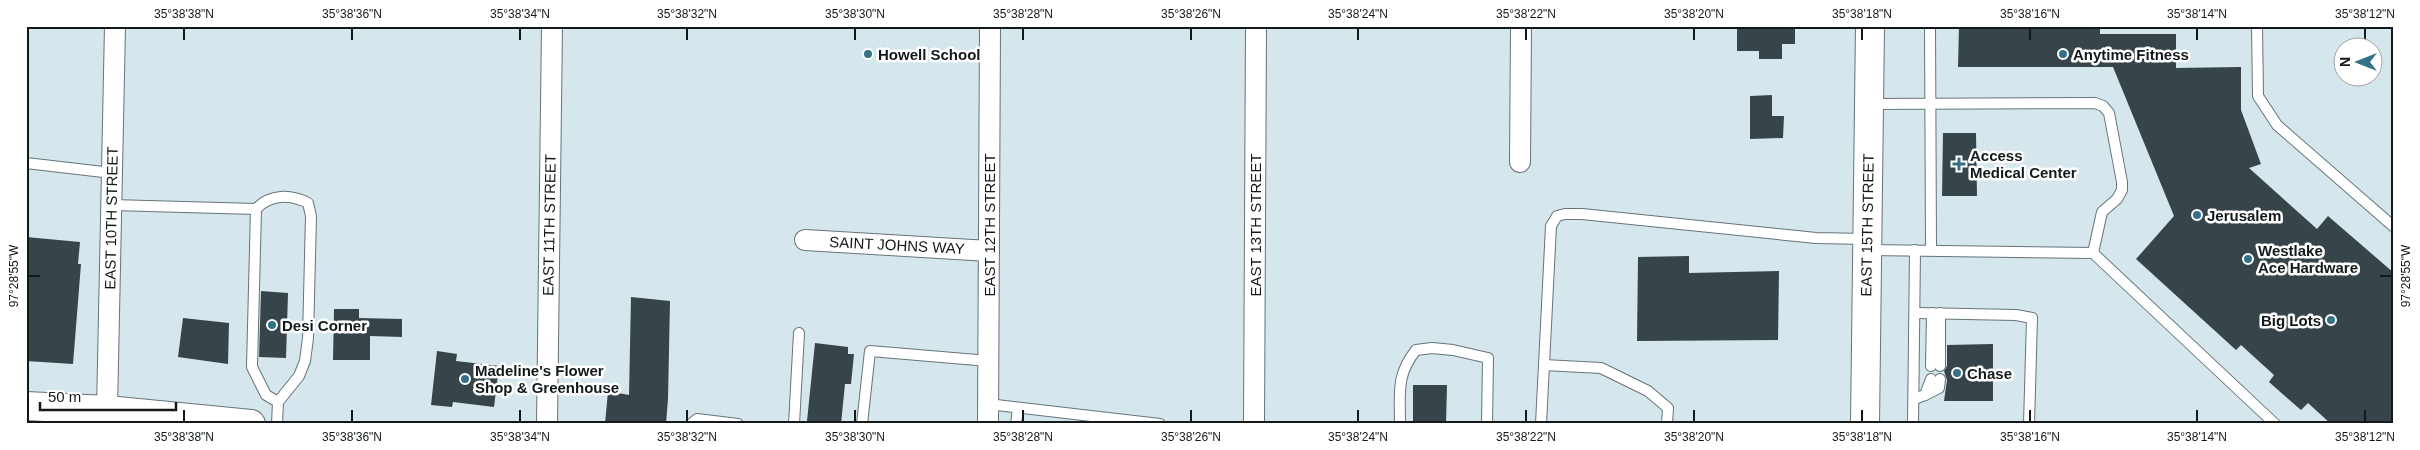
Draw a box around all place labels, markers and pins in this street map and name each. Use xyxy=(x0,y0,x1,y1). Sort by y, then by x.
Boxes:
place label: Howell School xyxy=(878,46,981,63)
place label: Anytime Fitness xyxy=(2073,46,2189,63)
marker: Howell School xyxy=(862,48,874,60)
marker: Anytime Fitness xyxy=(2057,48,2069,60)
place label: Access Medical Center xyxy=(1970,147,2077,181)
marker: Access Medical Center xyxy=(1952,157,1966,171)
place label: Jerusalem xyxy=(2207,207,2281,224)
marker: Jerusalem xyxy=(2191,209,2203,221)
place label: Westlake Ace Hardware xyxy=(2258,242,2358,276)
marker: Westlake Ace Hardware xyxy=(2242,253,2254,265)
place label: Big Lots xyxy=(2261,312,2321,329)
marker: Big Lots xyxy=(2325,314,2337,326)
place label: Desi Corner xyxy=(282,317,367,334)
marker: Desi Corner xyxy=(266,319,278,331)
place label: Madeline's Flower Shop & Greenhouse xyxy=(475,362,619,396)
place label: Chase xyxy=(1967,365,2012,382)
marker: Chase xyxy=(1951,367,1963,379)
marker: Madeline's Flower Shop & Greenhouse xyxy=(459,373,471,385)

